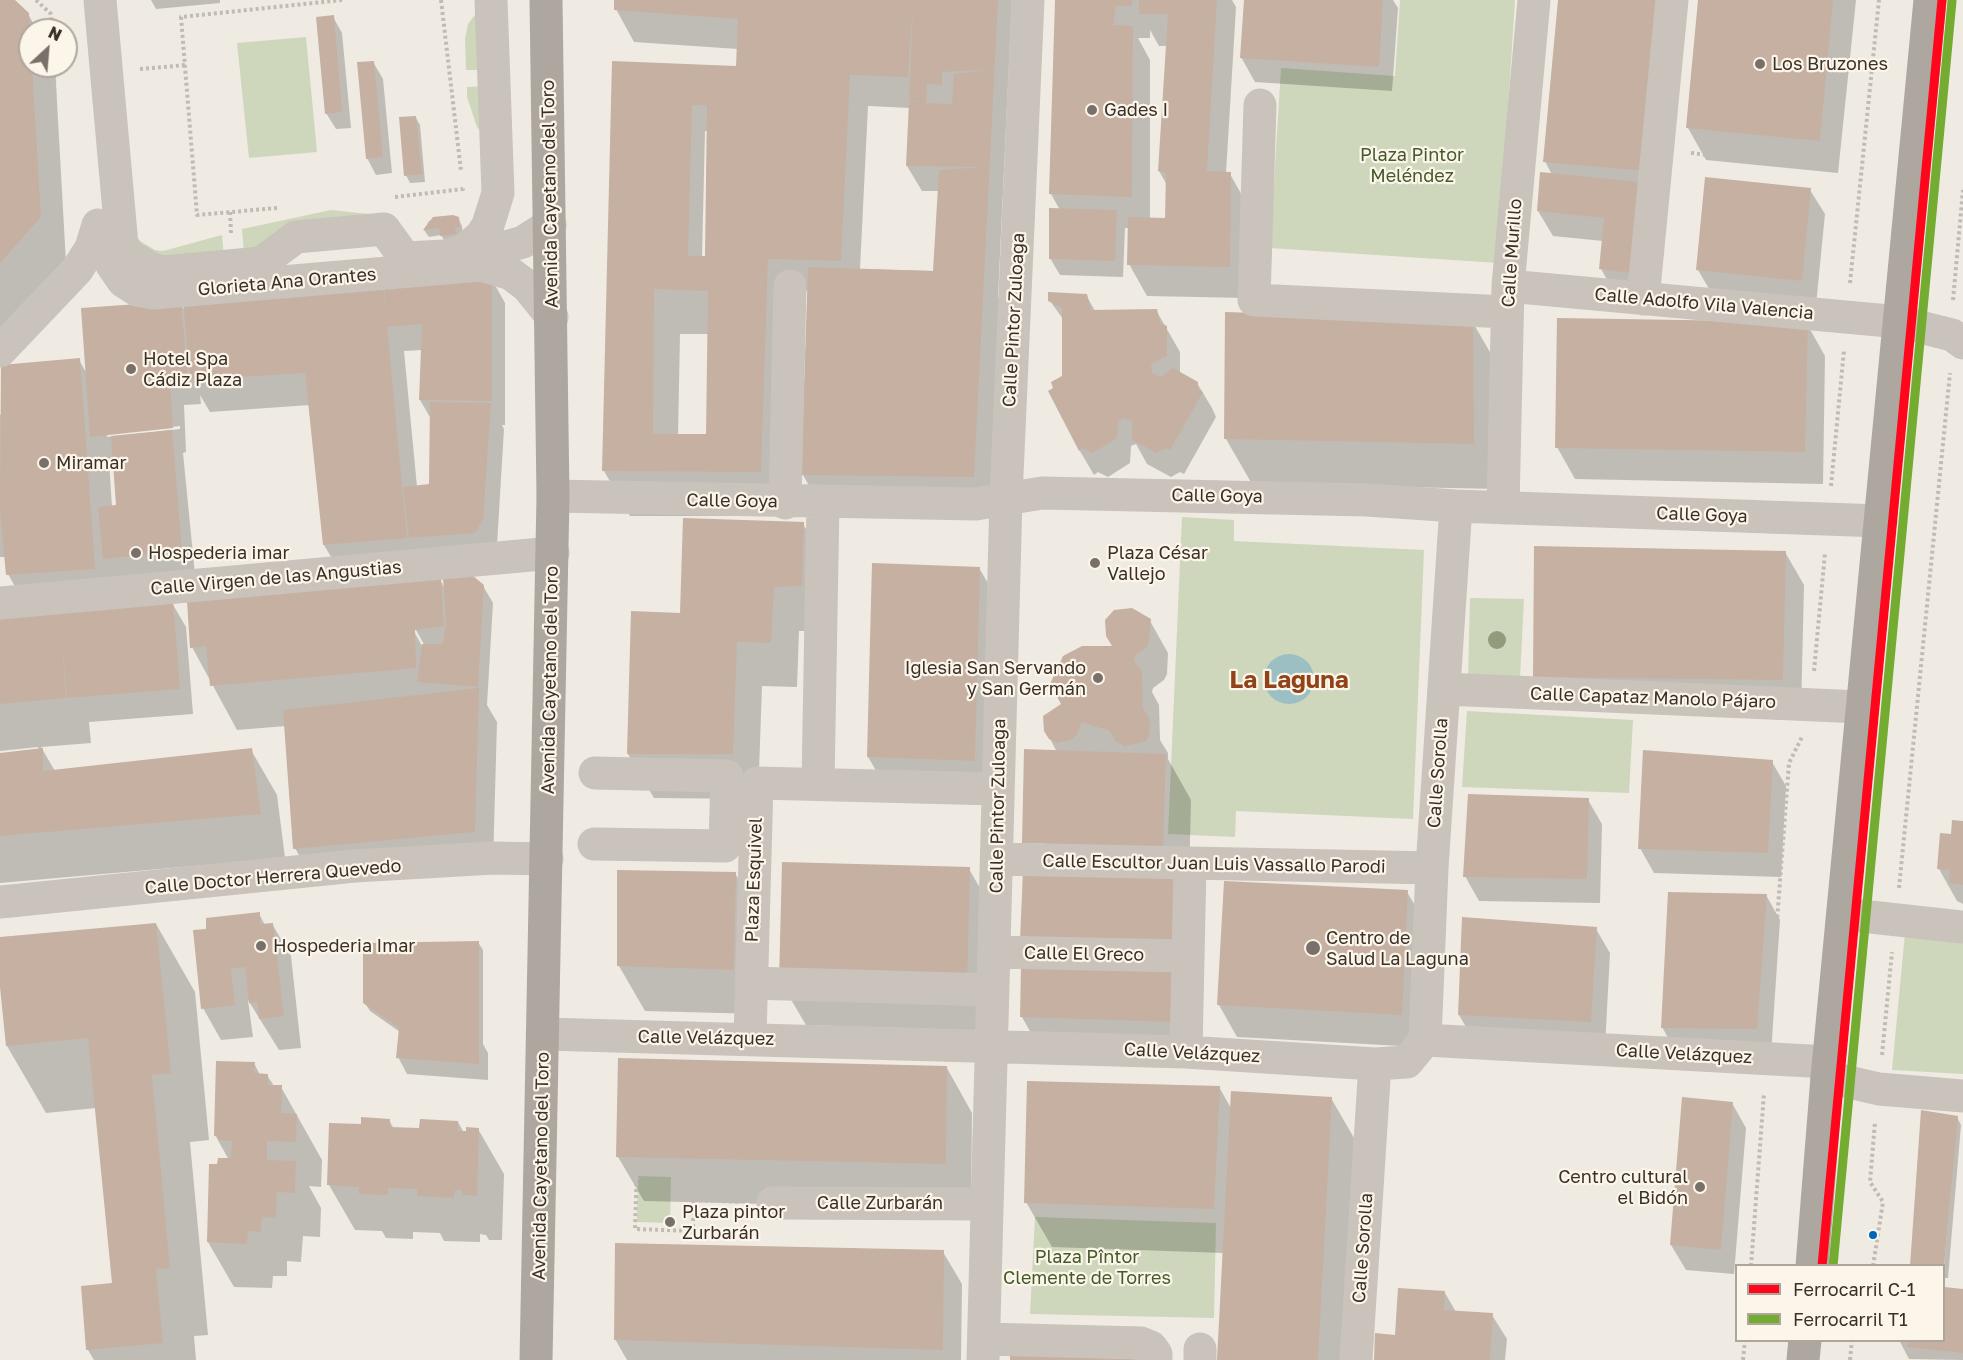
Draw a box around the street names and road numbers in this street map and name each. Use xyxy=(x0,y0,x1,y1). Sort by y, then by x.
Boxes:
street label: Avenida Cayetano del Toro xyxy=(537,80,563,308)
street label: Calle Murillo xyxy=(1497,198,1527,308)
street label: Calle Pintor Zuloaga xyxy=(999,232,1029,408)
street label: Glorieta Ana Orantes xyxy=(197,263,377,301)
street label: Calle Adolfo Vila Valencia xyxy=(1594,284,1814,324)
street label: Calle Goya xyxy=(1171,484,1263,508)
street label: Calle Goya xyxy=(686,489,778,513)
street label: Calle Goya xyxy=(1656,503,1748,527)
street label: Calle Virgen de las Angustias xyxy=(150,556,402,600)
street label: Avenida Cayetano del Toro xyxy=(537,566,563,794)
street label: Calle Capataz Manolo Pájaro xyxy=(1530,683,1776,713)
street label: Calle Sorolla xyxy=(1423,717,1453,829)
street label: Calle Pintor Zuloaga xyxy=(986,718,1010,894)
street label: Plaza Esquivel xyxy=(741,817,767,943)
street label: Calle Escultor Juan Luis Vassallo Parodi xyxy=(1042,850,1386,878)
street label: Calle Doctor Herrera Quevedo xyxy=(144,855,402,899)
street label: Calle El Greco xyxy=(1024,942,1144,966)
street label: Calle Velázquez xyxy=(637,1026,775,1050)
street label: Calle Velázquez xyxy=(1123,1039,1261,1067)
street label: Calle Velázquez xyxy=(1615,1040,1753,1068)
street label: Avenida Cayetano del Toro xyxy=(528,1052,554,1280)
street label: Calle Zurbarán xyxy=(817,1192,943,1214)
street label: Calle Sorolla xyxy=(1348,1192,1378,1304)

